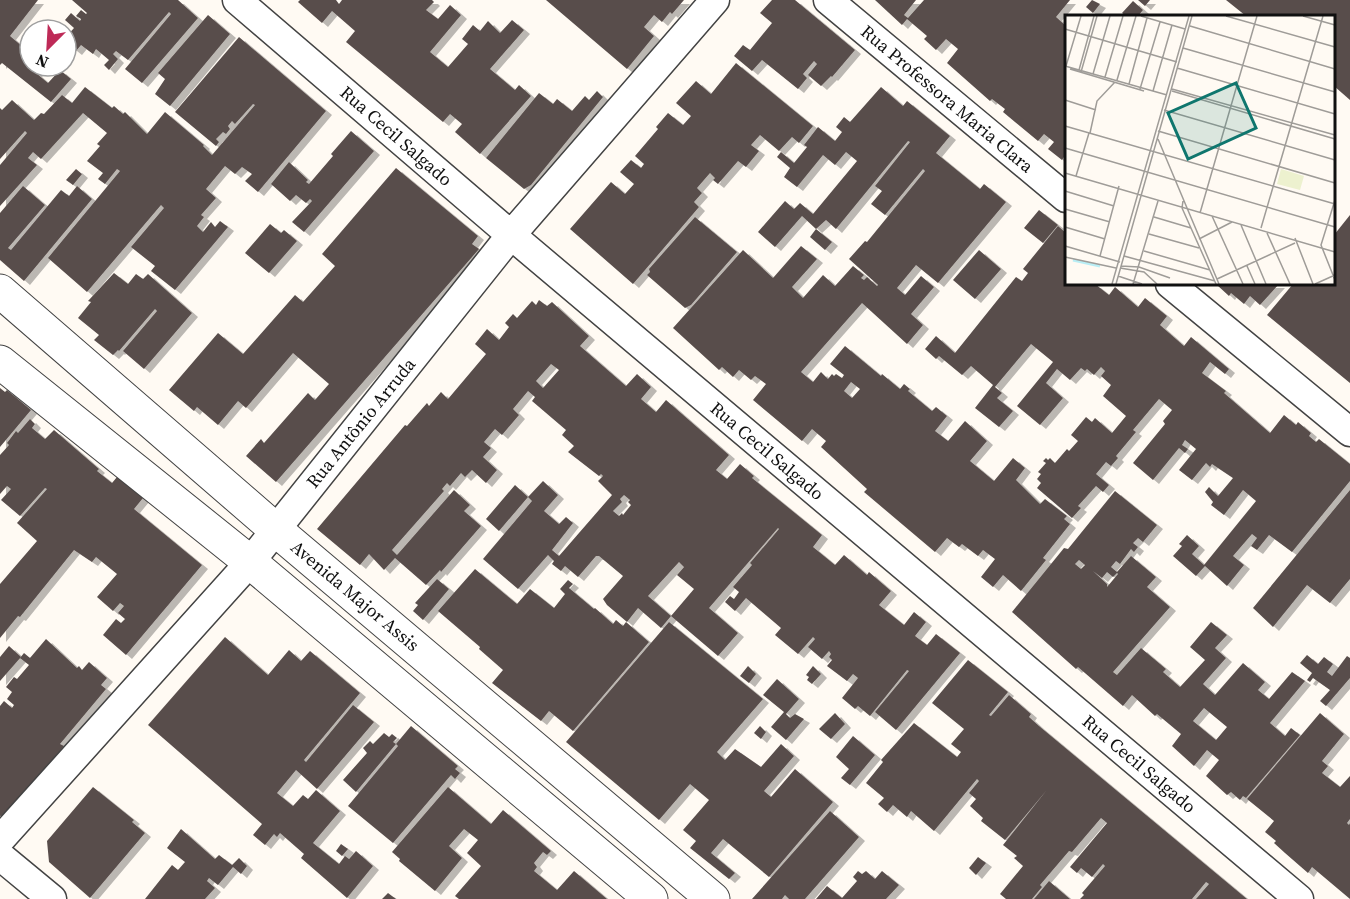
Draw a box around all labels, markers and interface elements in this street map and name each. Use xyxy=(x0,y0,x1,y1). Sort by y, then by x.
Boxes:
inset map xyxy=(1065,15,1335,285)
north arrow xyxy=(18,18,78,78)
street label: Rua Professora Maria Clara xyxy=(856,19,1040,179)
text: N xyxy=(32,49,52,74)
street label: Rua Cecil Salgado xyxy=(335,80,458,192)
street label: Rua Antônio Arruda xyxy=(300,352,421,493)
street label: Rua Cecil Salgado xyxy=(705,396,830,506)
street label: Avenida Major Assis xyxy=(286,534,425,657)
street label: Rua Cecil Salgado xyxy=(1077,709,1202,819)

